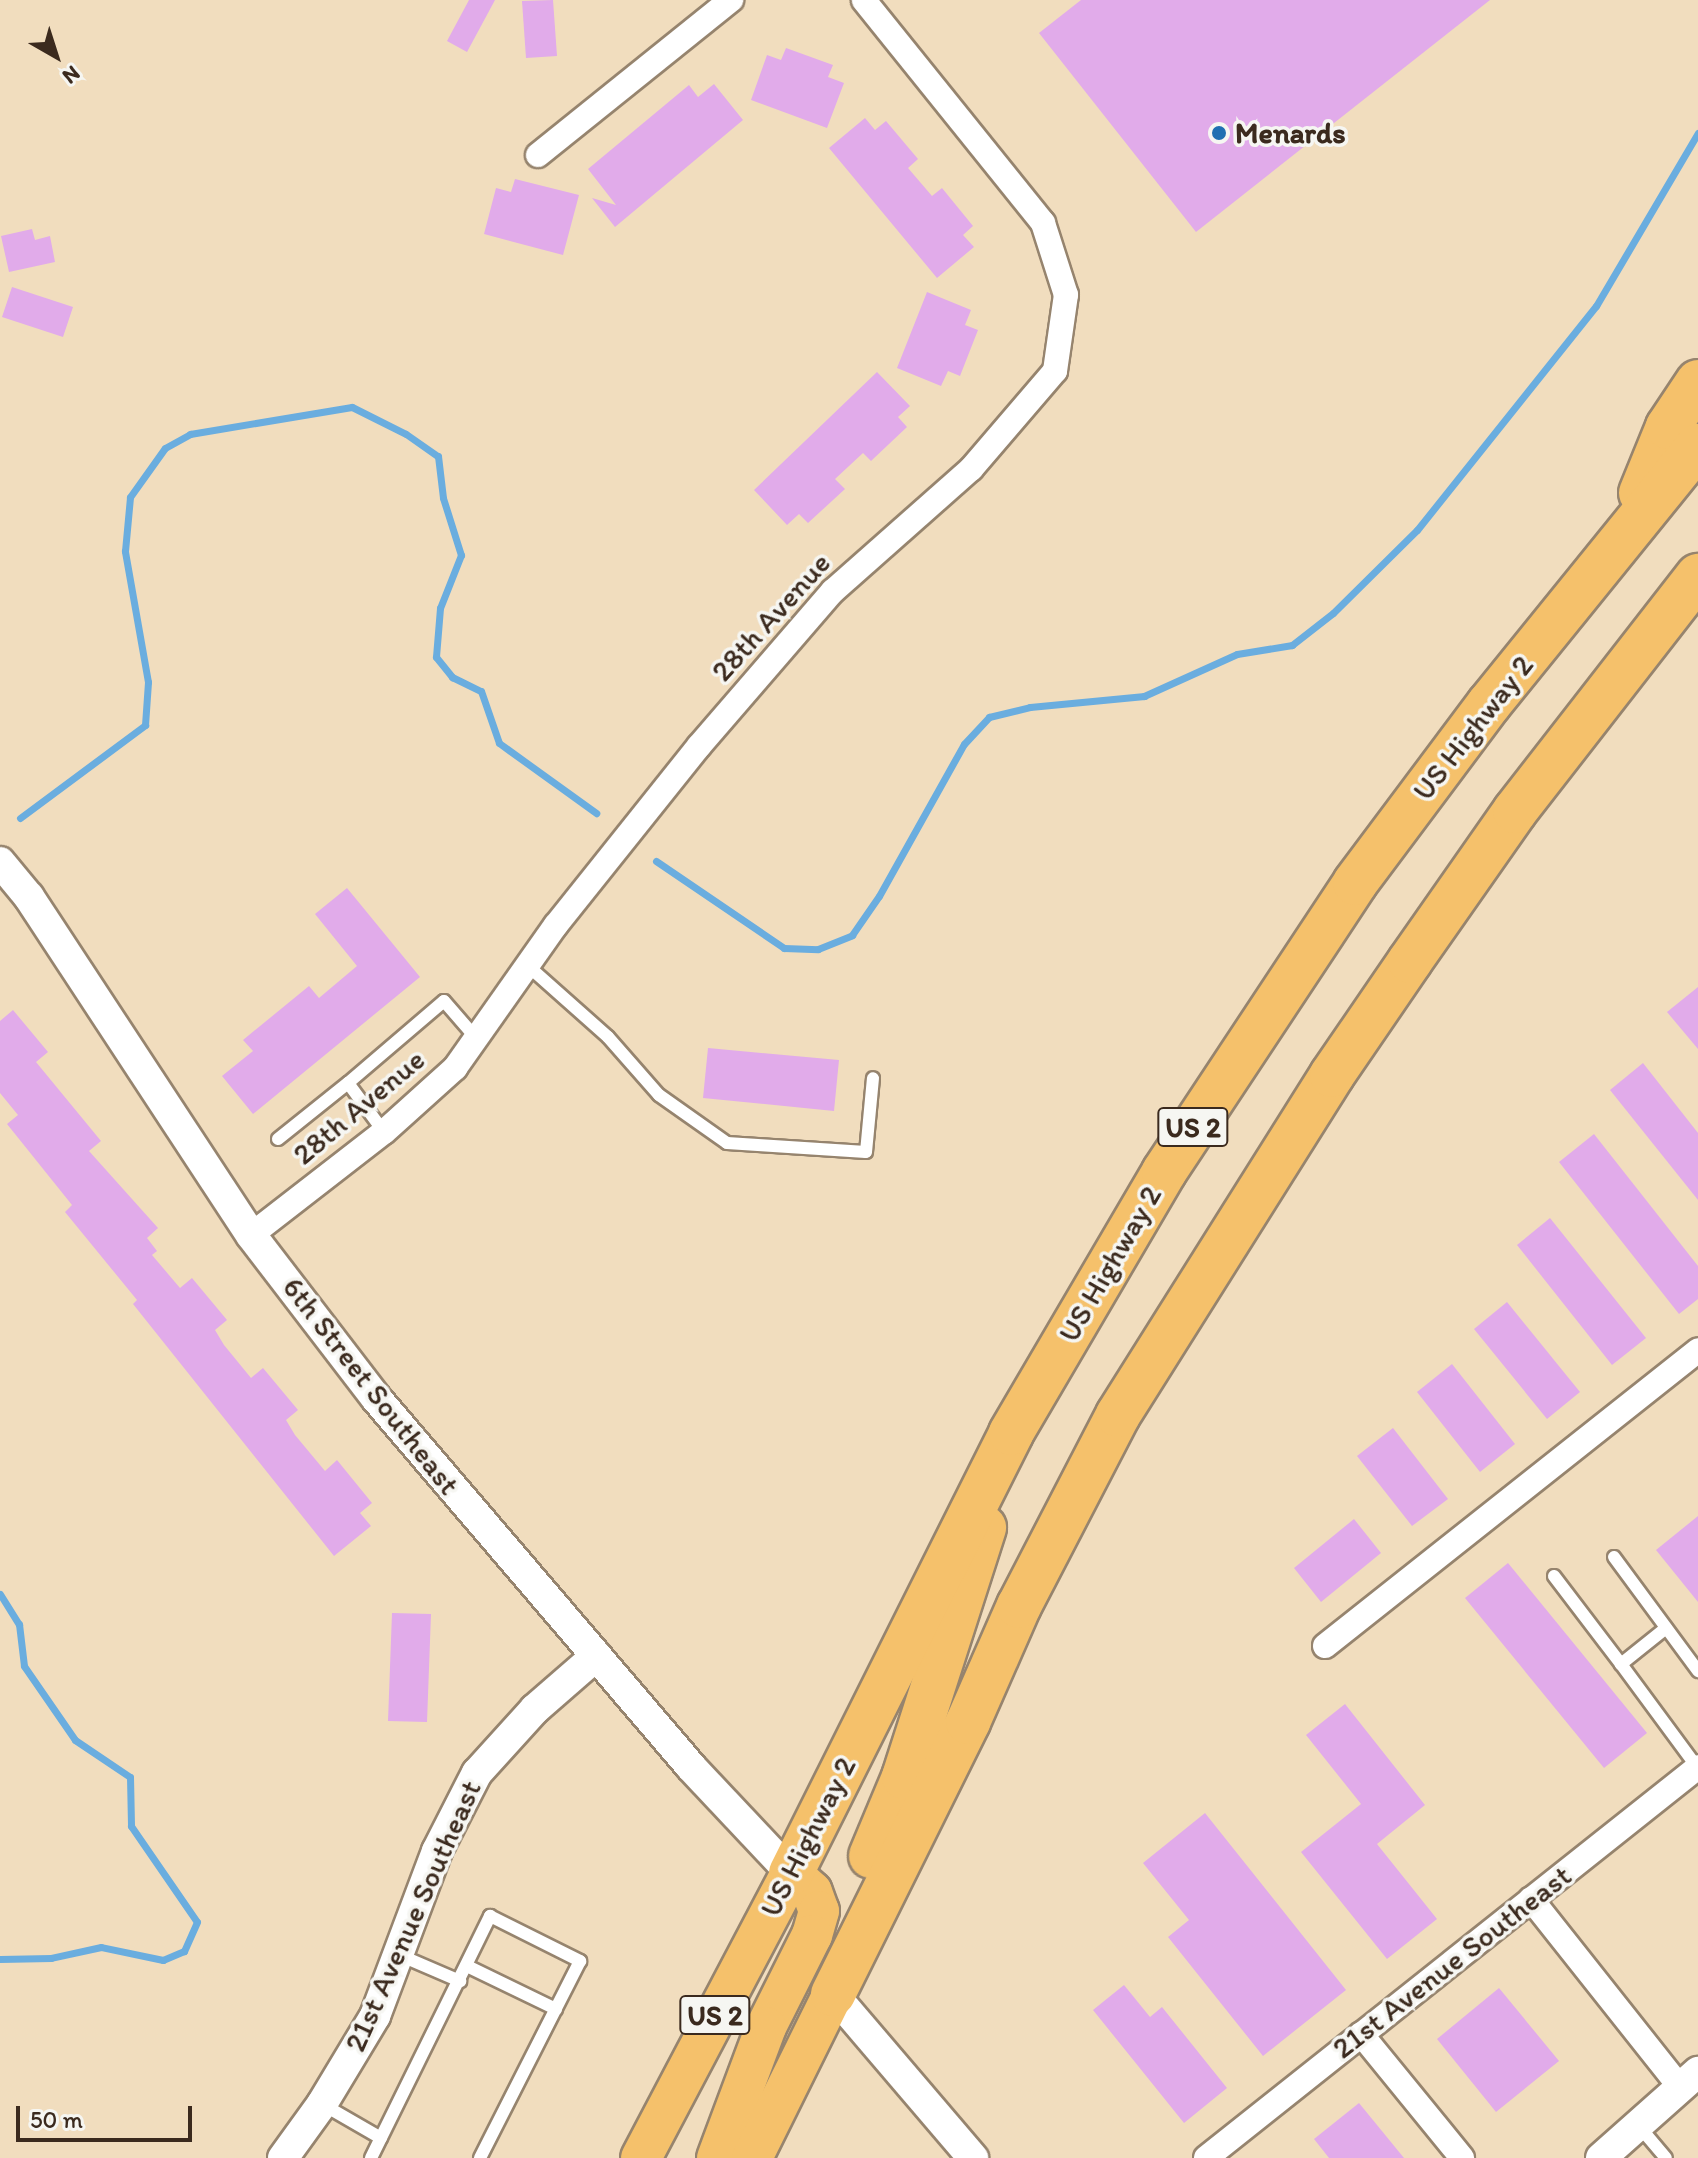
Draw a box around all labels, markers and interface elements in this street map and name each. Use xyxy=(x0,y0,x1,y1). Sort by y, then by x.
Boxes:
north arrow xyxy=(16,16,96,96)
text: N xyxy=(57,60,86,90)
place label: Menards xyxy=(1235,115,1346,151)
marker: Menards xyxy=(1210,124,1228,142)
street label: 28th Avenue xyxy=(704,546,838,688)
street label: US Highway 2 xyxy=(1405,648,1541,808)
street label: 28th Avenue xyxy=(286,1042,432,1172)
road number: US 2 xyxy=(1157,1103,1229,1151)
street label: US Highway 2 xyxy=(1051,1179,1169,1349)
street label: 6th Street Southeast xyxy=(275,1270,467,1502)
street label: US Highway 2 xyxy=(752,1751,864,1923)
street label: 21st Avenue Southeast xyxy=(337,1775,489,2057)
street label: 21st Avenue Southeast xyxy=(1326,1858,1578,2066)
road number: US 2 xyxy=(679,1991,751,2039)
scale bar xyxy=(20,2090,196,2140)
text: 50 m xyxy=(30,2105,83,2134)

